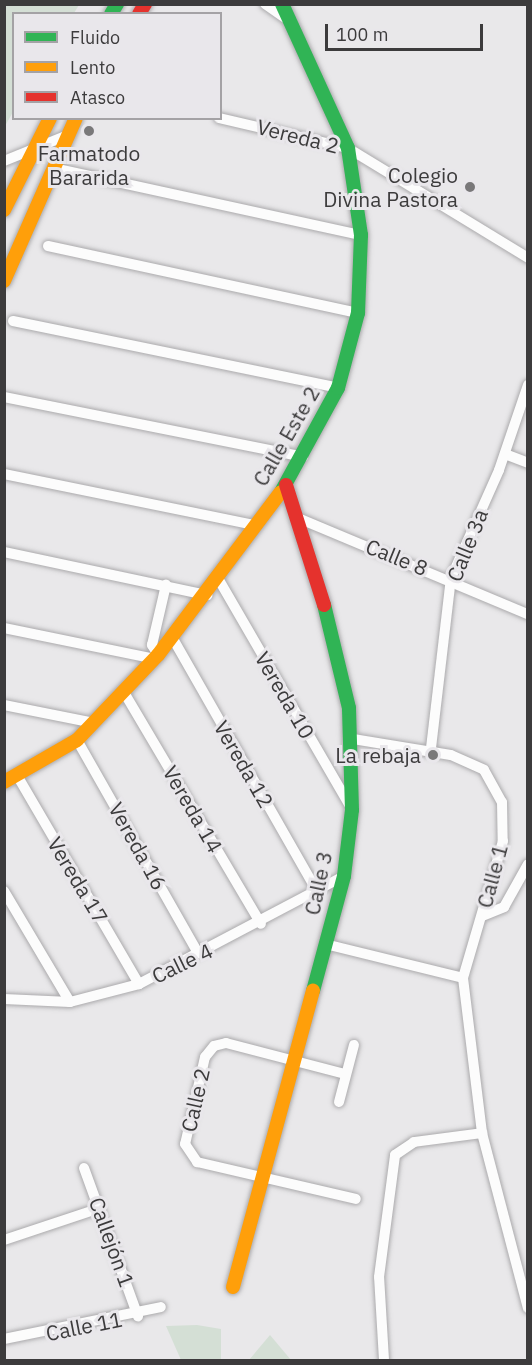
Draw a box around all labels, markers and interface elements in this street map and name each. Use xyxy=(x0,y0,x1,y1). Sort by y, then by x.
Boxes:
legend xyxy=(12,12,222,120)
scale bar xyxy=(328,12,486,50)
text: 100 m xyxy=(336,23,388,46)
text: Fluido xyxy=(70,26,120,49)
text: Lento xyxy=(70,56,115,79)
text: Atasco xyxy=(70,86,125,109)
street label: Vereda 2 xyxy=(254,114,342,158)
marker: Farmatodo Bararida xyxy=(82,124,96,138)
place label: Farmatodo Bararida xyxy=(38,140,140,190)
place label: Colegio Divina Pastora xyxy=(323,162,458,212)
marker: Colegio Divina Pastora xyxy=(463,180,477,194)
street label: Calle Este 2 xyxy=(247,382,325,490)
street label: Calle 3a xyxy=(441,505,493,585)
street label: Calle 8 xyxy=(362,533,432,581)
street label: Vereda 10 xyxy=(250,647,320,743)
street label: Vereda 12 xyxy=(209,716,279,812)
place label: La rebaja xyxy=(335,742,421,768)
marker: La rebaja xyxy=(426,748,440,762)
street label: Vereda 14 xyxy=(158,761,228,857)
street label: Vereda 16 xyxy=(104,798,172,894)
street label: Vereda 17 xyxy=(42,832,114,928)
street label: Calle 1 xyxy=(471,842,513,910)
street label: Calle 3 xyxy=(299,849,337,917)
street label: Calle 4 xyxy=(147,938,217,988)
street label: Calle 2 xyxy=(175,1066,215,1134)
street label: Callejón 1 xyxy=(84,1194,140,1290)
street label: Calle 11 xyxy=(44,1306,124,1346)

